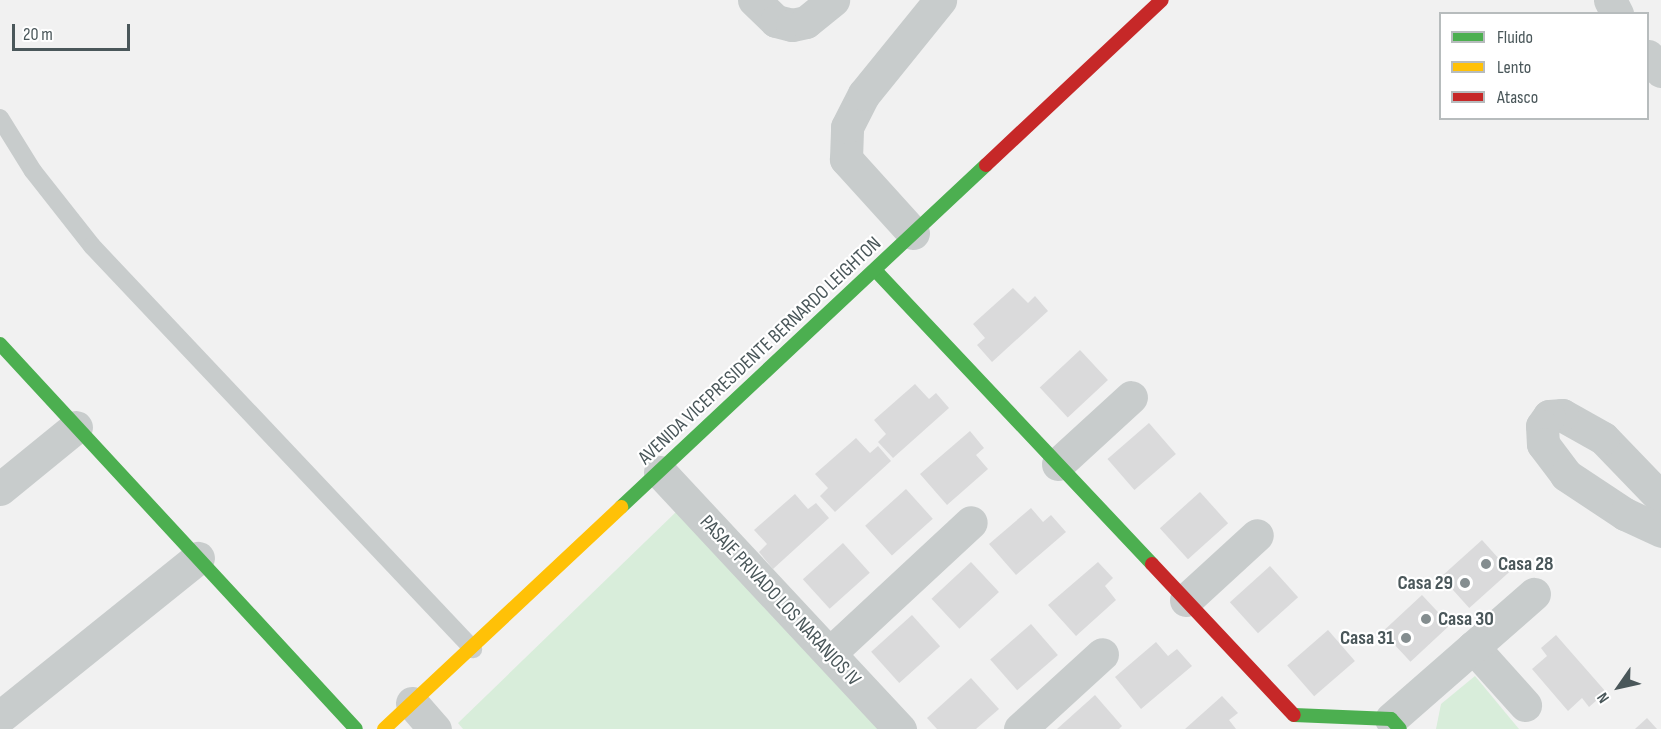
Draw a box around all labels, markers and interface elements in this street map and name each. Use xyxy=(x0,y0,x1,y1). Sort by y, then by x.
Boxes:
scale bar xyxy=(15,12,134,50)
legend xyxy=(1439,12,1649,120)
text: 20 m xyxy=(23,24,53,45)
text: Fluido xyxy=(1497,27,1533,48)
text: Lento xyxy=(1497,57,1531,78)
text: Atasco xyxy=(1497,87,1538,108)
street label: AVENIDA VICEPRESIDENTE BERNARDO LEIGHTON xyxy=(634,232,886,470)
street label: PASAJE PRIVADO LOS NARANJOS IV xyxy=(695,511,865,691)
place label: Casa 28 xyxy=(1498,552,1553,576)
marker: Casa 28 xyxy=(1479,557,1493,571)
place label: Casa 29 xyxy=(1398,571,1453,595)
marker: Casa 29 xyxy=(1458,576,1472,590)
place label: Casa 30 xyxy=(1438,607,1494,631)
marker: Casa 30 xyxy=(1419,612,1433,626)
place label: Casa 31 xyxy=(1340,626,1394,650)
marker: Casa 31 xyxy=(1399,631,1413,645)
north arrow xyxy=(1589,657,1649,717)
text: N xyxy=(1593,688,1614,706)

